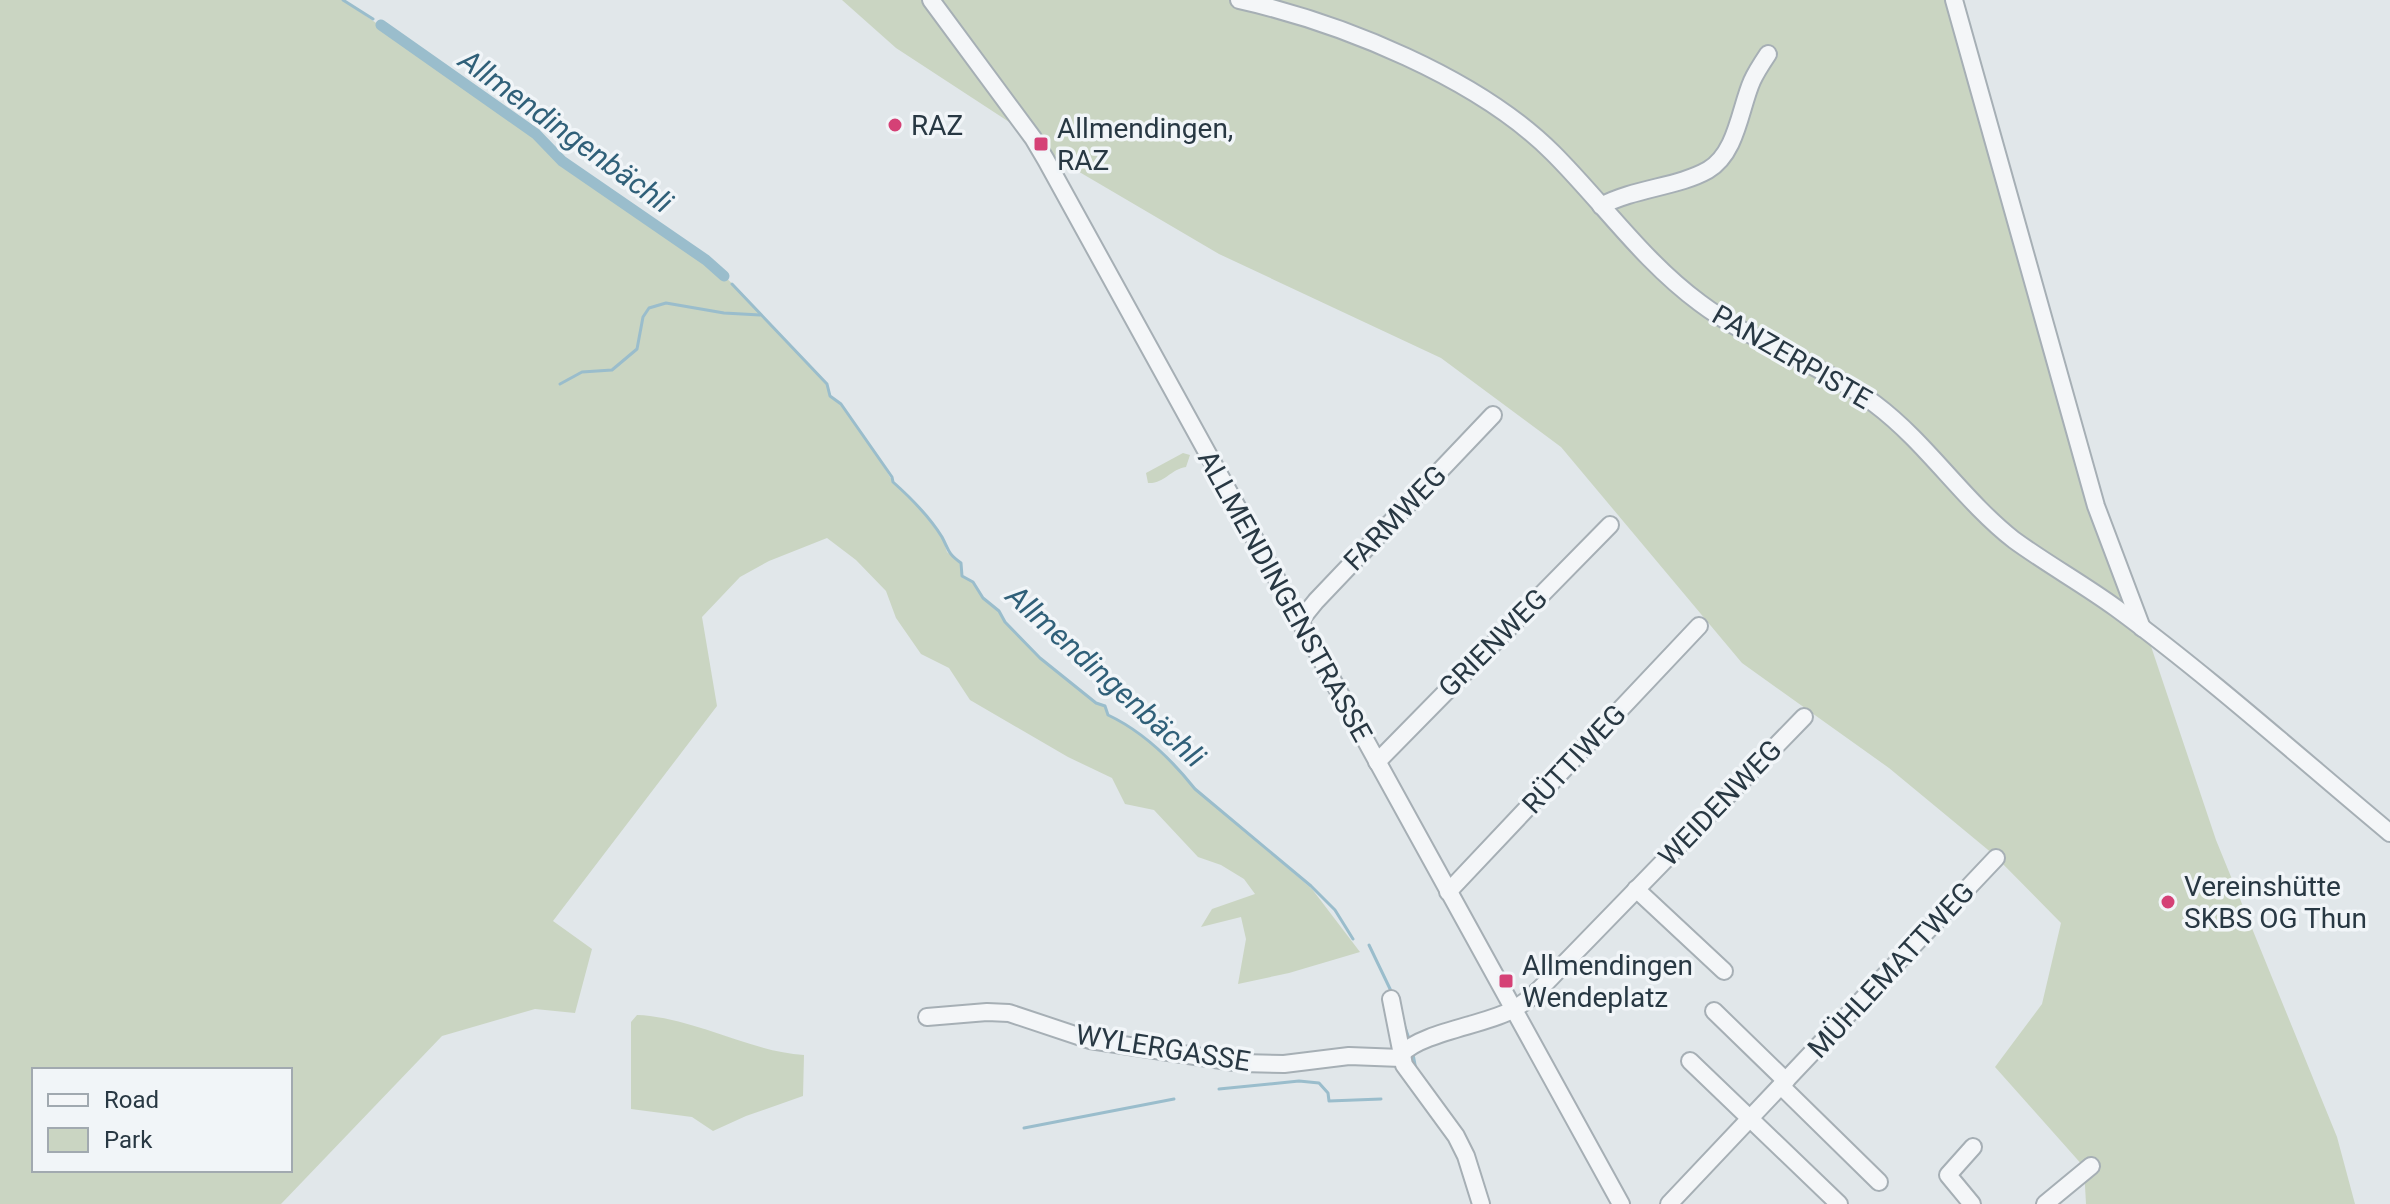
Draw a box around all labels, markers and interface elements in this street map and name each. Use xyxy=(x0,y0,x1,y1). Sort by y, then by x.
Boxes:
water label: Allmendingenbächli xyxy=(451,41,680,221)
place label: RAZ xyxy=(911,109,963,142)
place label: Allmendingen, RAZ xyxy=(1057,112,1233,177)
marker: RAZ xyxy=(886,116,904,134)
marker: Allmendingen, RAZ xyxy=(1032,135,1050,153)
street label: PANZERPISTE xyxy=(1706,298,1878,416)
street label: ALLMENDINGENSTRASSE xyxy=(1191,445,1379,747)
street label: FARMWEG xyxy=(1337,459,1453,577)
water label: Allmendingenbächli xyxy=(998,576,1213,775)
street label: GRIENWEG xyxy=(1432,582,1554,704)
street label: RÜTTIWEG xyxy=(1515,698,1633,820)
street label: WEIDENWEG xyxy=(1652,733,1788,873)
place label: Vereinshütte SKBS OG Thun xyxy=(2184,870,2367,935)
street label: MÜHLEMATTWEG xyxy=(1801,875,1981,1065)
marker: Vereinshütte SKBS OG Thun xyxy=(2159,893,2177,911)
place label: Allmendingen Wendeplatz xyxy=(1522,949,1693,1014)
marker: Allmendingen Wendeplatz xyxy=(1497,972,1515,990)
street label: WYLERGASSE xyxy=(1073,1018,1253,1078)
legend xyxy=(32,1068,292,1172)
text: Road xyxy=(104,1086,159,1114)
text: Park xyxy=(104,1126,153,1154)

